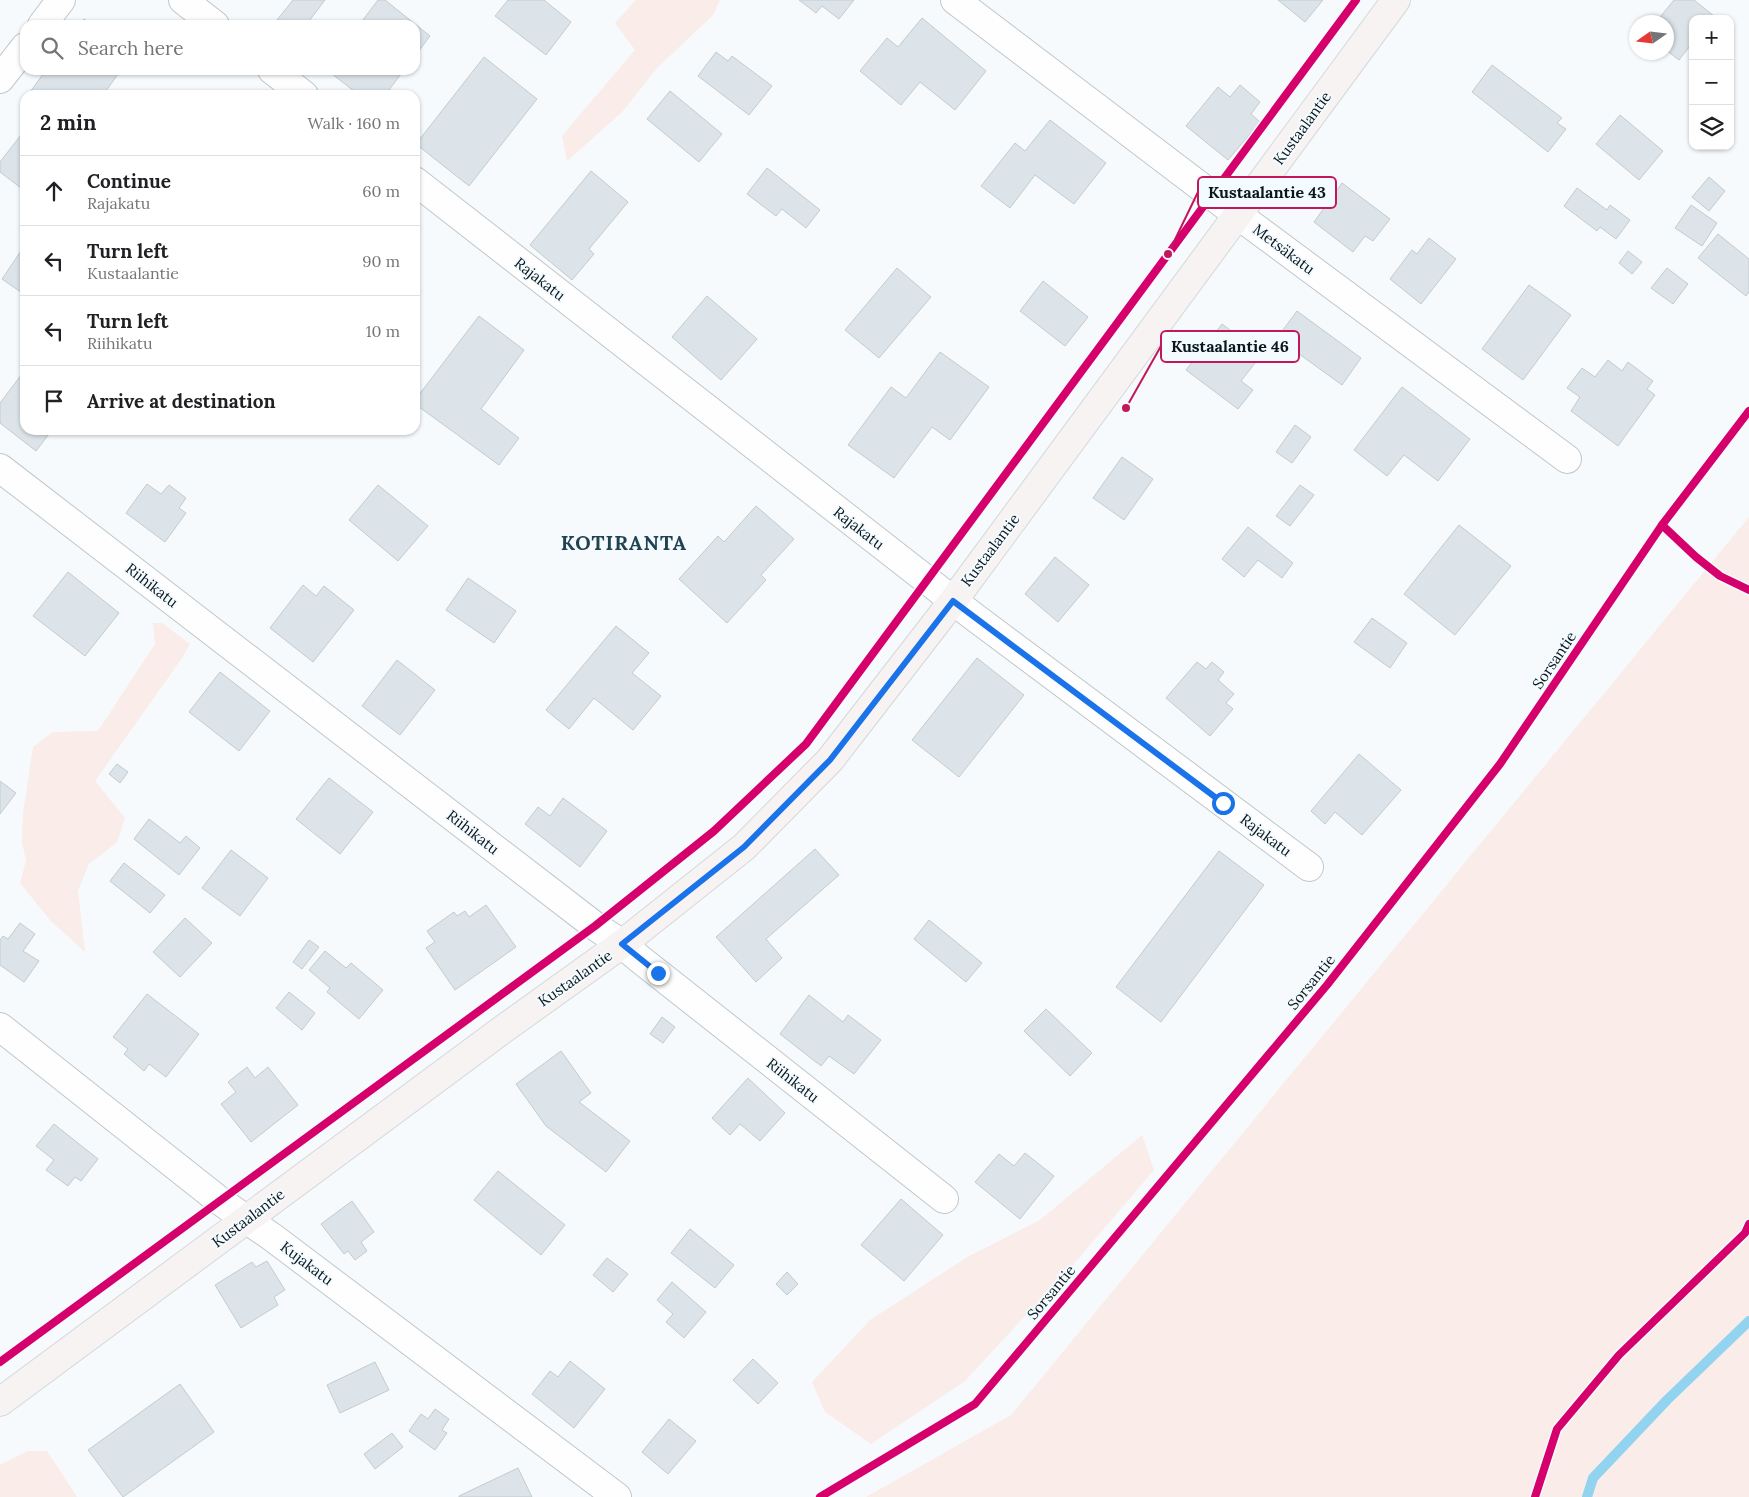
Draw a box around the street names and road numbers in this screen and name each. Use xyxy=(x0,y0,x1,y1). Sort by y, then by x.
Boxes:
street label: Kustaalantie xyxy=(1269,88,1335,168)
street label: Metsäkatu xyxy=(1249,220,1319,278)
street label: Rajakatu xyxy=(511,253,569,305)
street label: Rajakatu xyxy=(830,502,888,554)
street label: Kustaalantie xyxy=(956,510,1024,590)
street label: Riihikatu xyxy=(122,559,182,611)
street label: Sorsantie xyxy=(1528,627,1580,693)
street label: Riihikatu xyxy=(443,806,503,858)
street label: Rajakatu xyxy=(1237,810,1295,860)
street label: Kustaalantie xyxy=(534,945,616,1011)
street label: Sorsantie xyxy=(1283,951,1339,1013)
street label: Riihikatu xyxy=(763,1054,823,1106)
street label: Kustaalantie xyxy=(208,1184,288,1252)
street label: Kujakatu xyxy=(277,1237,337,1289)
street label: Sorsantie xyxy=(1023,1261,1079,1323)

